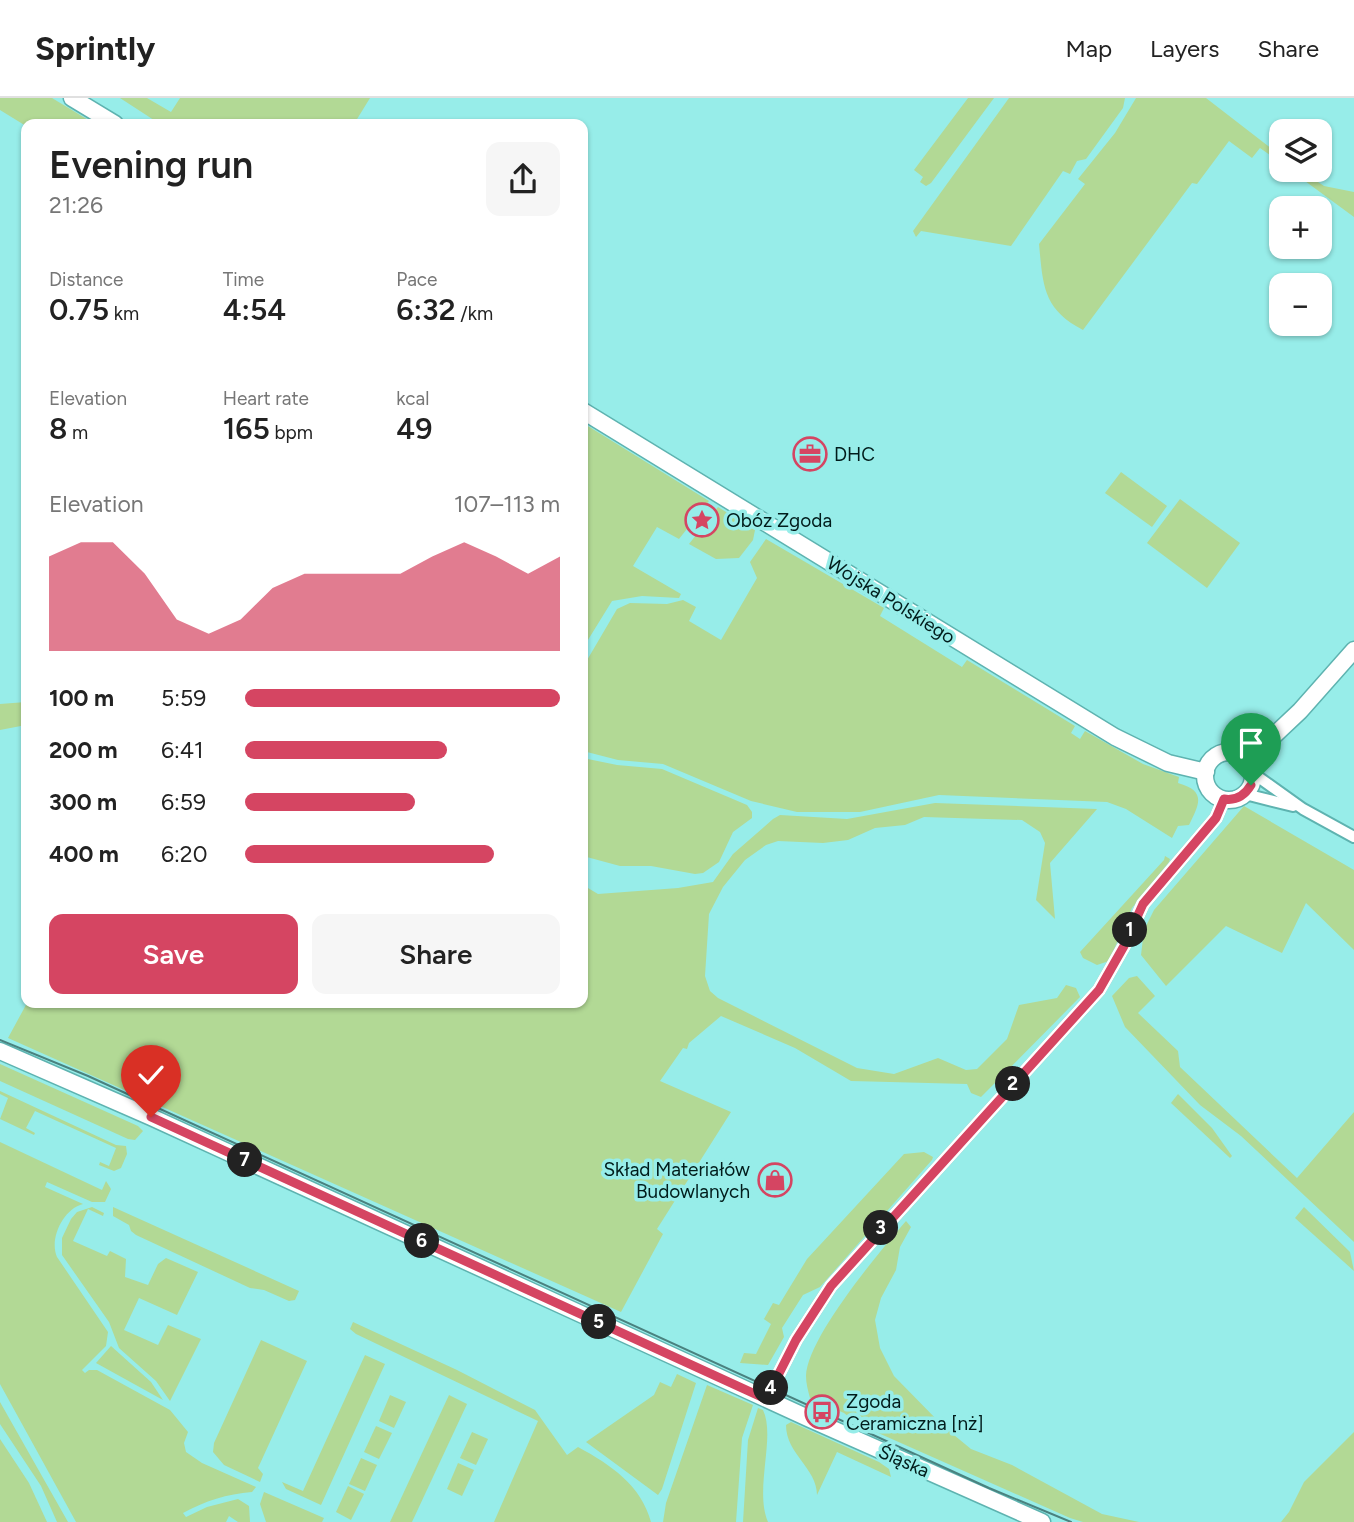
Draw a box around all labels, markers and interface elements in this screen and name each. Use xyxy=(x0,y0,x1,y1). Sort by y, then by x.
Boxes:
text: Sprintly xyxy=(35,29,155,68)
text: Map xyxy=(1065,34,1112,63)
text: Layers xyxy=(1150,34,1219,63)
text: Share xyxy=(1257,34,1319,63)
map controls xyxy=(1269,119,1332,336)
button: layers xyxy=(1269,119,1332,182)
text: Evening run xyxy=(49,142,253,188)
button: share xyxy=(486,142,560,216)
text: 21:26 xyxy=(49,191,103,219)
button: + xyxy=(1269,196,1332,259)
text: Distance xyxy=(49,268,123,291)
text: Time xyxy=(223,268,264,291)
text: Pace xyxy=(396,268,437,291)
button: − xyxy=(1269,273,1332,336)
text: 0.75 xyxy=(49,291,109,328)
text: 4:54 xyxy=(223,291,286,328)
text: 6:32 xyxy=(396,291,456,328)
text: km xyxy=(109,302,139,325)
text: /km xyxy=(456,302,493,325)
text: Elevation xyxy=(49,387,127,410)
text: Heart rate xyxy=(223,387,309,410)
text: kcal xyxy=(396,387,430,410)
text: 8 xyxy=(49,410,67,447)
text: 165 xyxy=(223,410,270,447)
text: 49 xyxy=(396,410,432,447)
text: m xyxy=(67,421,88,444)
text: bpm xyxy=(270,421,313,444)
office icon: DHC xyxy=(791,435,829,473)
place label: DHC xyxy=(834,443,875,466)
text: Elevation xyxy=(49,490,144,518)
text: 107–113 m xyxy=(454,490,560,518)
place icon: Obóz Zgoda xyxy=(683,501,721,539)
place label: Obóz Zgoda xyxy=(726,509,832,532)
street label: Wojska Polskiego xyxy=(823,551,959,649)
text: 100 m xyxy=(49,684,114,712)
text: 5:59 xyxy=(161,684,206,712)
pin xyxy=(1221,713,1281,785)
icon: arrive xyxy=(1232,724,1270,762)
text: 200 m xyxy=(49,736,118,764)
text: 6:41 xyxy=(161,736,204,764)
text: 300 m xyxy=(49,788,117,816)
text: 6:59 xyxy=(161,788,206,816)
text: 400 m xyxy=(49,840,119,868)
text: 6:20 xyxy=(161,840,207,868)
pin: 1 xyxy=(1112,912,1148,948)
button: Save xyxy=(49,914,298,994)
button: Share xyxy=(312,914,560,994)
text: 1 xyxy=(1125,918,1134,941)
pin xyxy=(121,1045,181,1117)
icon: check xyxy=(132,1056,170,1094)
pin: 2 xyxy=(996,1066,1030,1102)
text: 2 xyxy=(1007,1072,1018,1095)
pin: 7 xyxy=(228,1142,262,1178)
text: 7 xyxy=(239,1148,250,1171)
place label: Skład Materiałów Budowlanych xyxy=(603,1158,750,1203)
shop icon: Skład Materiałów Budowlanych xyxy=(756,1161,794,1199)
pin: 3 xyxy=(864,1210,898,1246)
text: 3 xyxy=(875,1216,886,1239)
pin: 6 xyxy=(404,1224,440,1258)
text: 6 xyxy=(416,1229,427,1252)
pin: 5 xyxy=(582,1304,616,1340)
text: 5 xyxy=(593,1310,604,1333)
pin: 4 xyxy=(754,1370,788,1406)
text: 4 xyxy=(764,1376,777,1399)
place label: Zgoda Ceramiczna [nż] xyxy=(846,1390,984,1435)
bus stop icon: Zgoda Ceramiczna [nż] xyxy=(803,1393,841,1431)
street label: Śląska xyxy=(875,1440,933,1482)

